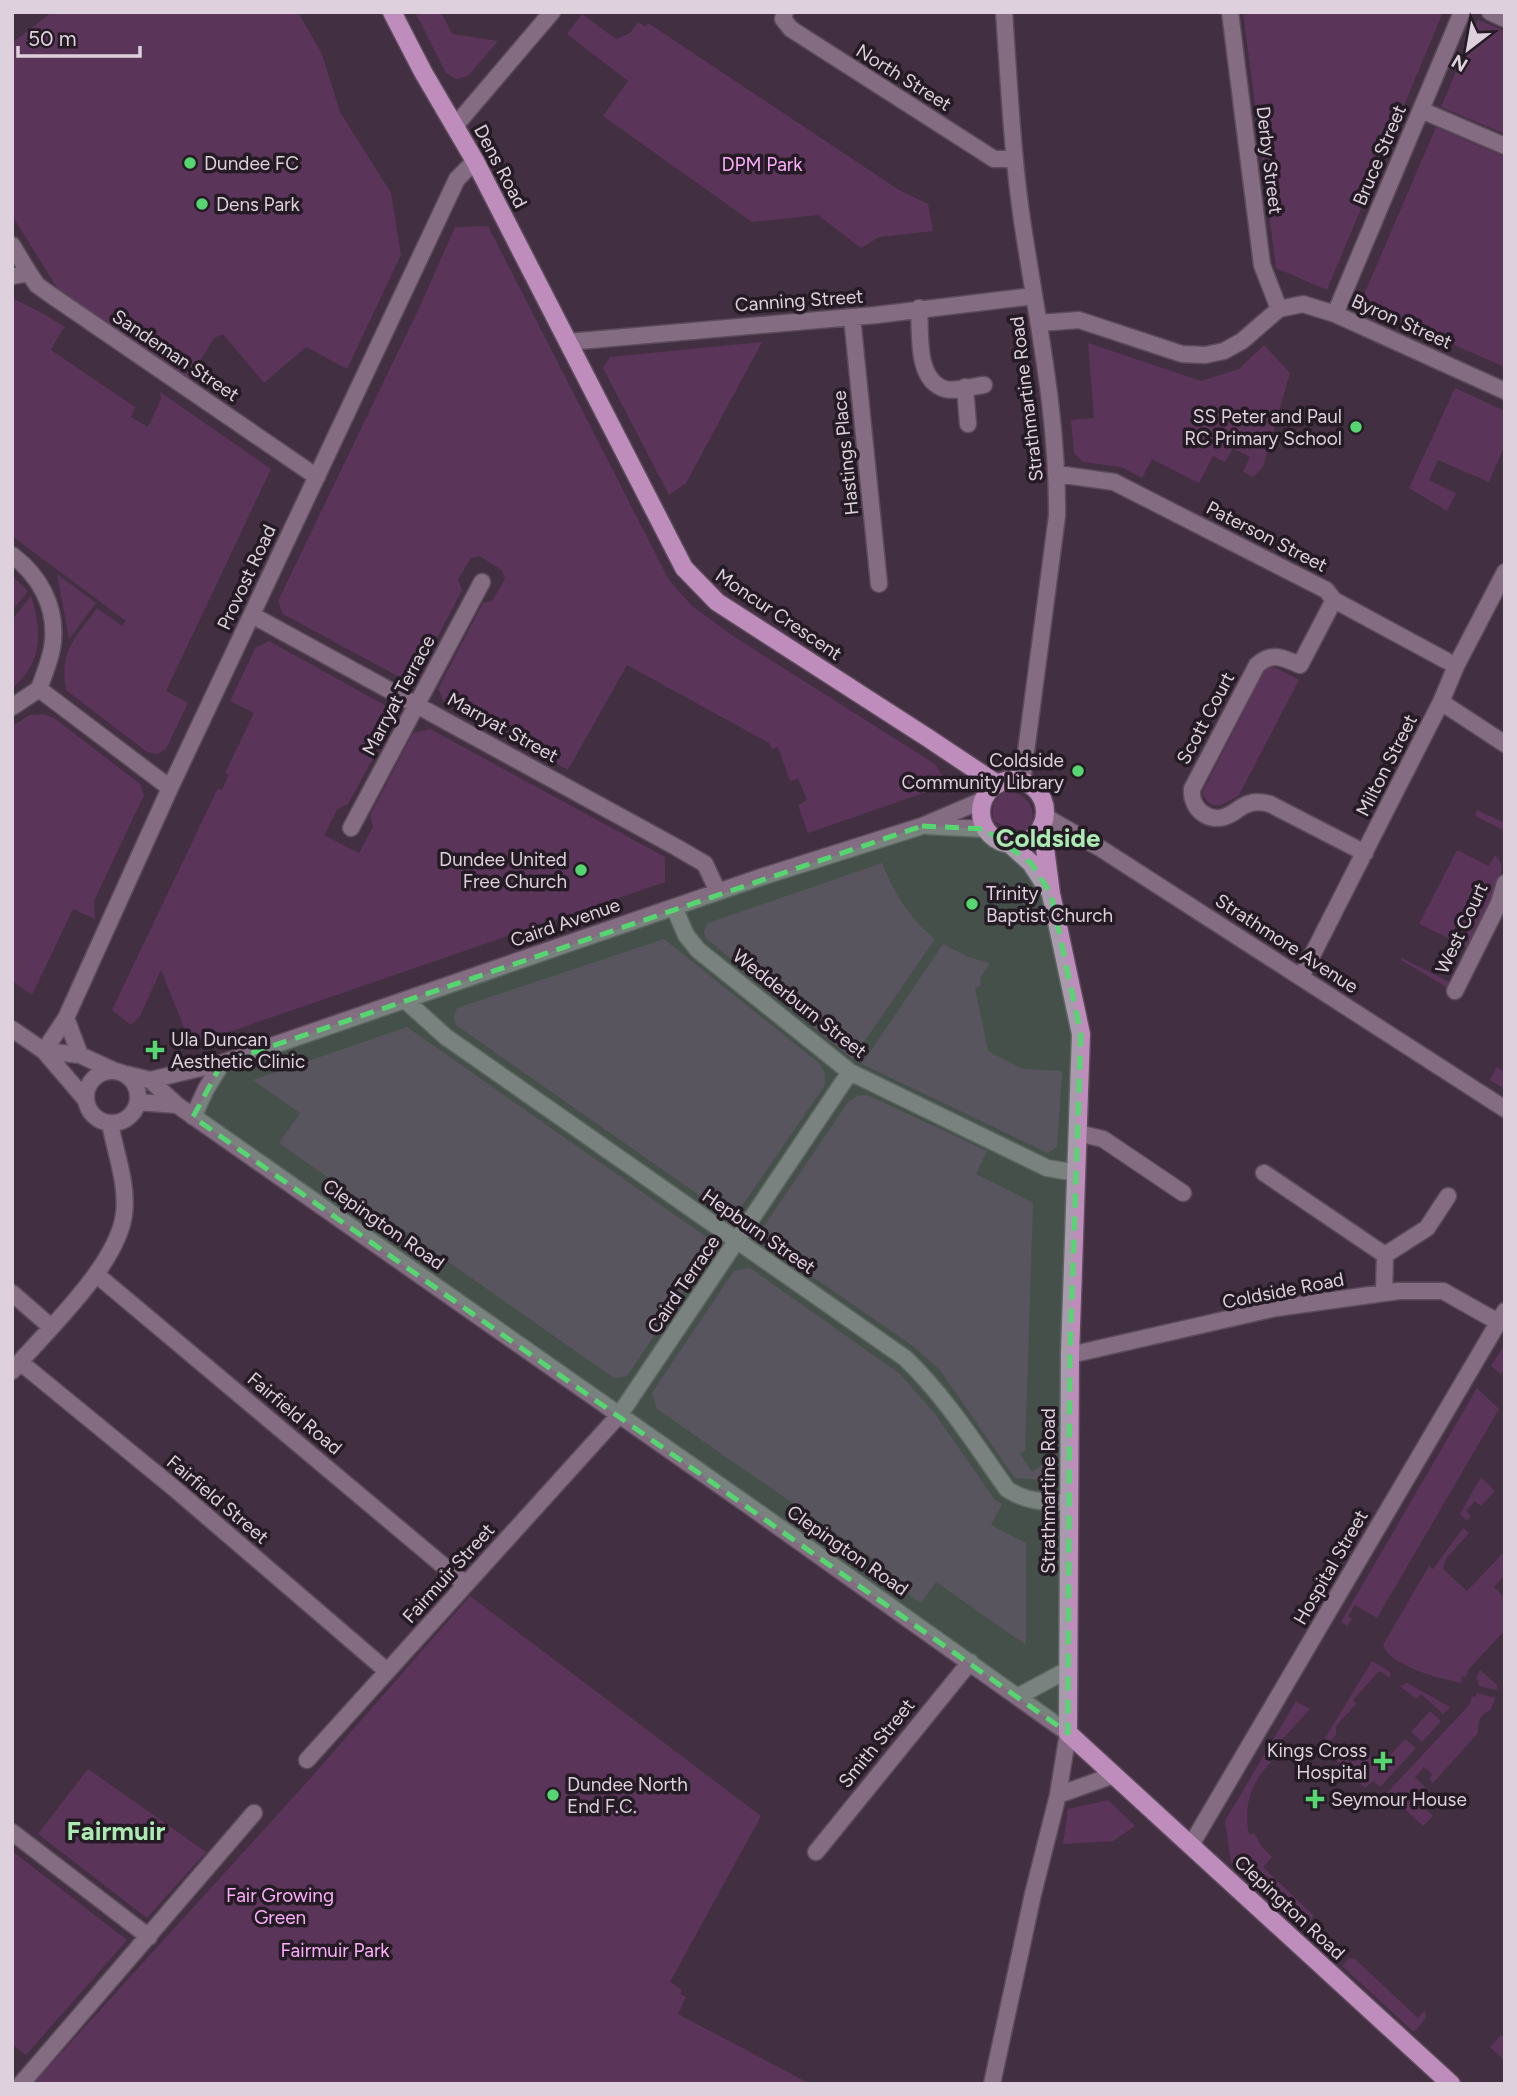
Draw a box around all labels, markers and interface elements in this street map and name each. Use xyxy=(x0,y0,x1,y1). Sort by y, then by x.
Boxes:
scale bar xyxy=(18,14,140,58)
north arrow xyxy=(1433,14,1503,84)
text: 50 m xyxy=(28,26,77,51)
street label: North Street xyxy=(852,39,956,116)
text: N xyxy=(1447,50,1472,77)
street label: Bruce Street xyxy=(1348,101,1411,209)
street label: Derby Street xyxy=(1251,105,1288,215)
street label: Dens Road xyxy=(469,121,532,212)
place label: Dundee FC xyxy=(204,152,299,175)
park label: DPM Park xyxy=(722,153,803,176)
marker: Dundee FC xyxy=(182,155,198,171)
place label: Dens Park xyxy=(216,193,301,216)
marker: Dens Park xyxy=(194,196,210,212)
street label: Canning Street xyxy=(734,285,864,316)
street label: Byron Street xyxy=(1348,289,1456,354)
street label: Sandeman Street xyxy=(108,305,243,406)
street label: Strathmartine Road xyxy=(1005,315,1048,483)
street label: Hastings Place xyxy=(828,389,863,516)
place label: SS Peter and Paul RC Primary School xyxy=(1184,405,1342,450)
marker: SS Peter and Paul RC Primary School xyxy=(1348,419,1364,435)
street label: Paterson Street xyxy=(1202,496,1331,577)
street label: Provost Road xyxy=(212,521,281,633)
street label: Moncur Crescent xyxy=(711,564,846,665)
street label: Marryat Terrace xyxy=(357,631,440,759)
street label: Scott Court xyxy=(1172,668,1239,768)
street label: Marryat Street xyxy=(443,688,562,767)
street label: Milton Street xyxy=(1351,710,1422,820)
place label: Coldside Community Library xyxy=(902,749,1064,794)
marker: Coldside Community Library xyxy=(1070,763,1086,779)
district label: Coldside xyxy=(996,822,1100,854)
place label: Dundee United Free Church xyxy=(439,848,567,893)
marker: Dundee United Free Church xyxy=(573,862,589,878)
street label: West Court xyxy=(1430,879,1492,977)
place label: Trinity Baptist Church xyxy=(986,882,1113,927)
street label: Strathmore Avenue xyxy=(1211,889,1362,998)
street label: Caird Avenue xyxy=(507,893,623,952)
marker: Trinity Baptist Church xyxy=(964,896,980,912)
street label: Wedderburn Street xyxy=(728,944,871,1063)
place label: Ula Duncan Aesthetic Clinic xyxy=(171,1028,305,1073)
marker: Ula Duncan Aesthetic Clinic xyxy=(145,1040,165,1060)
street label: Clepington Road xyxy=(319,1174,449,1275)
street label: Hepburn Street xyxy=(698,1184,820,1279)
street label: Caird Terrace xyxy=(642,1231,725,1338)
street label: Coldside Road xyxy=(1220,1267,1346,1314)
street label: Fairfield Road xyxy=(243,1367,347,1460)
street label: Strathmartine Road xyxy=(1037,1408,1060,1574)
street label: Fairfield Street xyxy=(162,1450,273,1549)
street label: Clepington Road xyxy=(783,1500,913,1601)
street label: Hospital Street xyxy=(1288,1506,1373,1629)
street label: Fairmuir Street xyxy=(398,1519,499,1628)
street label: Smith Street xyxy=(833,1694,919,1792)
place label: Kings Cross Hospital xyxy=(1267,1739,1367,1784)
marker: Kings Cross Hospital xyxy=(1373,1751,1393,1771)
place label: Dundee North End F.C. xyxy=(567,1773,688,1818)
marker: Dundee North End F.C. xyxy=(545,1787,561,1803)
place label: Seymour House xyxy=(1331,1788,1467,1811)
marker: Seymour House xyxy=(1305,1789,1325,1809)
district label: Fairmuir xyxy=(67,1815,166,1847)
street label: Clepington Road xyxy=(1230,1850,1350,1964)
park label: Fair Growing Green xyxy=(226,1884,334,1929)
park label: Fairmuir Park xyxy=(280,1939,390,1962)

